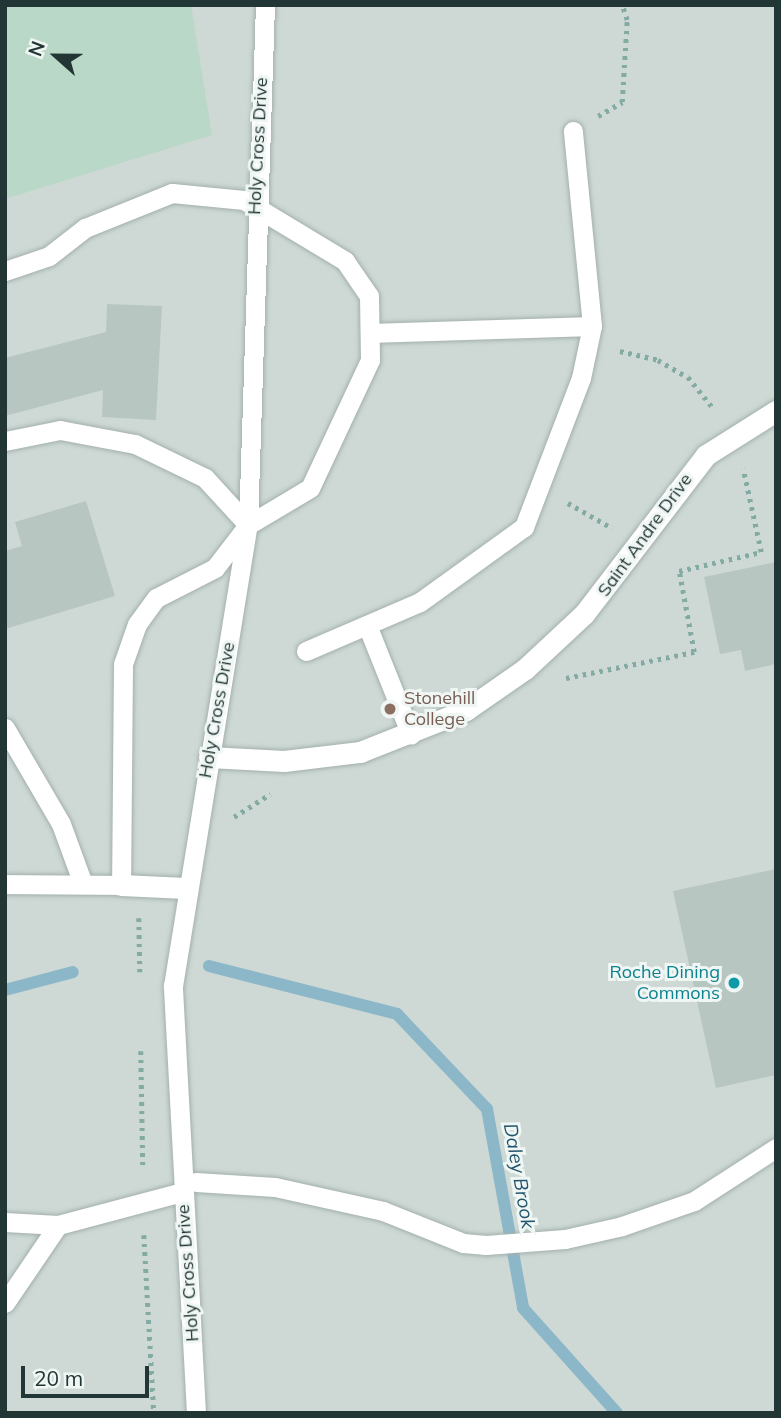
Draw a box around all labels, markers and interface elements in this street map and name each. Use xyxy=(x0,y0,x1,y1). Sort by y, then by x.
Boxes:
north arrow xyxy=(21,21,91,91)
text: N xyxy=(23,37,50,59)
street label: Holy Cross Drive xyxy=(244,77,272,215)
street label: Saint Andre Drive xyxy=(593,469,697,601)
street label: Holy Cross Drive xyxy=(194,640,240,780)
place label: Stonehill College xyxy=(404,688,475,730)
marker: Stonehill College xyxy=(382,701,398,717)
place label: Roche Dining Commons xyxy=(610,962,720,1004)
marker: Roche Dining Commons xyxy=(726,975,742,991)
water label: Daley Brook xyxy=(499,1122,539,1230)
street label: Holy Cross Drive xyxy=(172,1204,204,1342)
scale bar xyxy=(24,1352,152,1396)
text: 20 m xyxy=(34,1365,83,1391)

